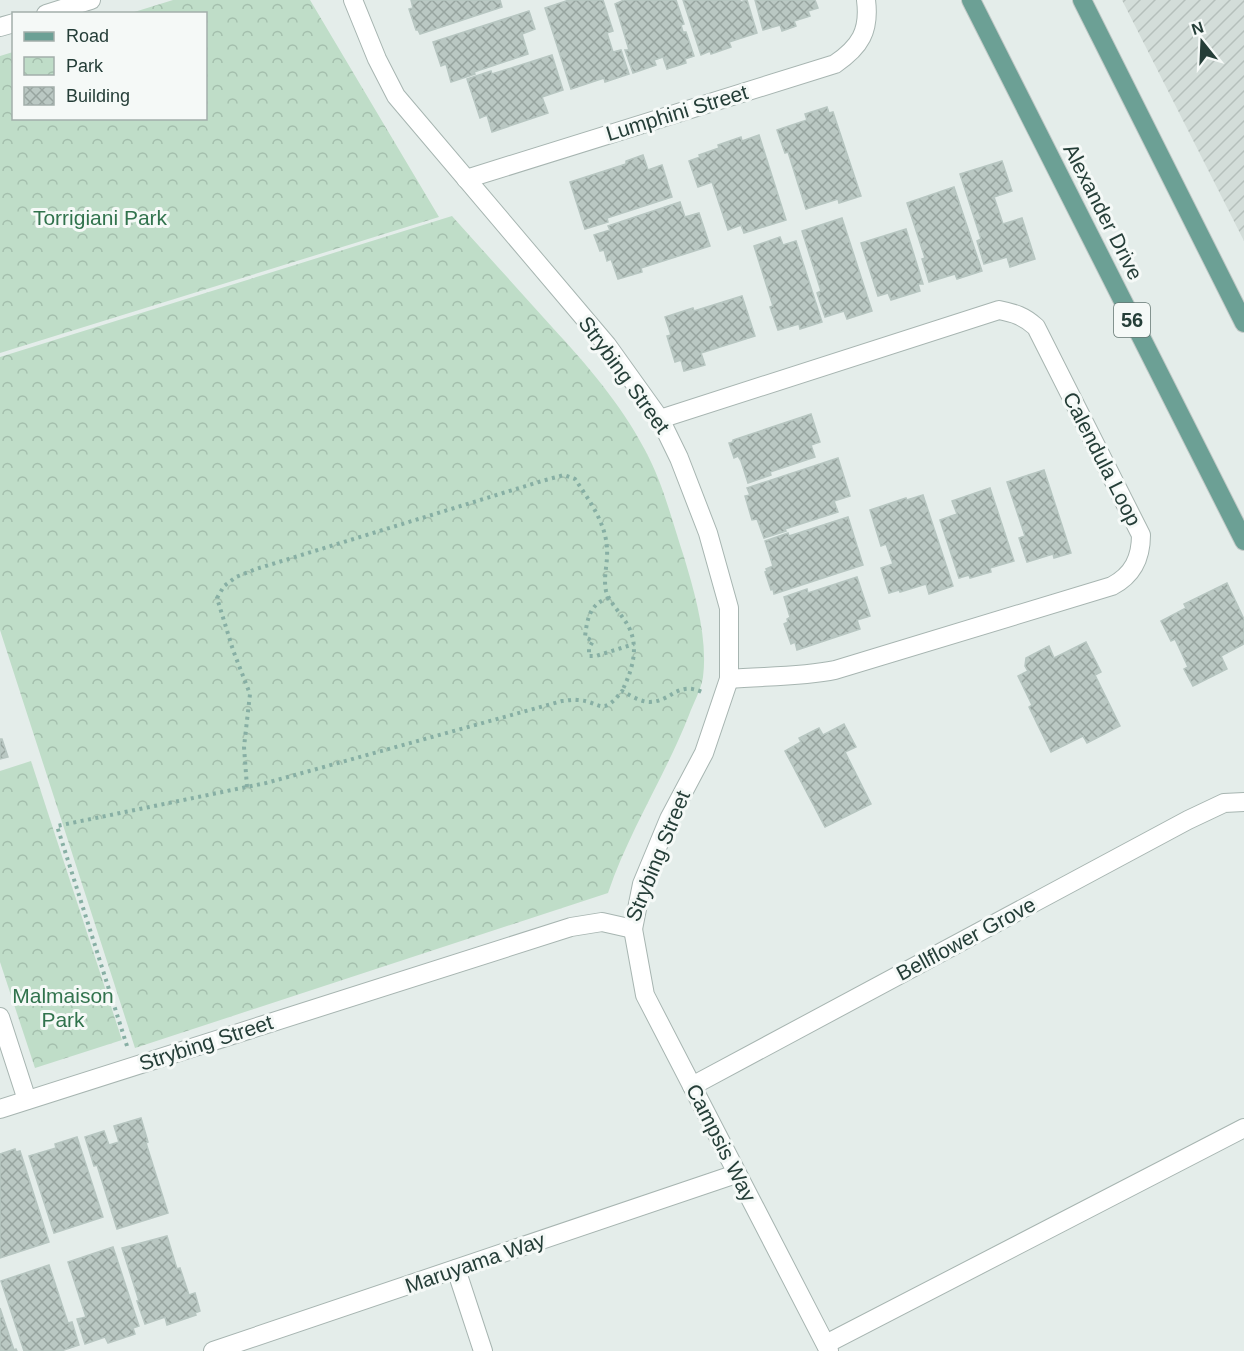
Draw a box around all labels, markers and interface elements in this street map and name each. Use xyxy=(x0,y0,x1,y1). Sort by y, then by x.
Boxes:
legend xyxy=(12,12,207,120)
north arrow xyxy=(1172,12,1232,72)
text: N xyxy=(1189,18,1206,38)
text: Road xyxy=(66,26,109,46)
text: Park xyxy=(66,56,104,76)
street label: Lumphini Street xyxy=(603,80,751,145)
text: Building xyxy=(66,86,130,106)
street label: Alexander Drive xyxy=(1059,140,1148,284)
park label: Torrigiani Park xyxy=(33,206,168,229)
road number: 56 xyxy=(1114,303,1150,337)
street label: Strybing Street xyxy=(574,312,675,438)
street label: Calendula Loop xyxy=(1059,388,1146,530)
street label: Strybing Street xyxy=(621,787,694,925)
street label: Bellflower Grove xyxy=(892,892,1039,985)
park label: Malmaison Park xyxy=(12,984,114,1031)
street label: Strybing Street xyxy=(136,1010,276,1075)
street label: Campsis Way xyxy=(682,1080,761,1206)
street label: Maruyama Way xyxy=(402,1228,548,1297)

